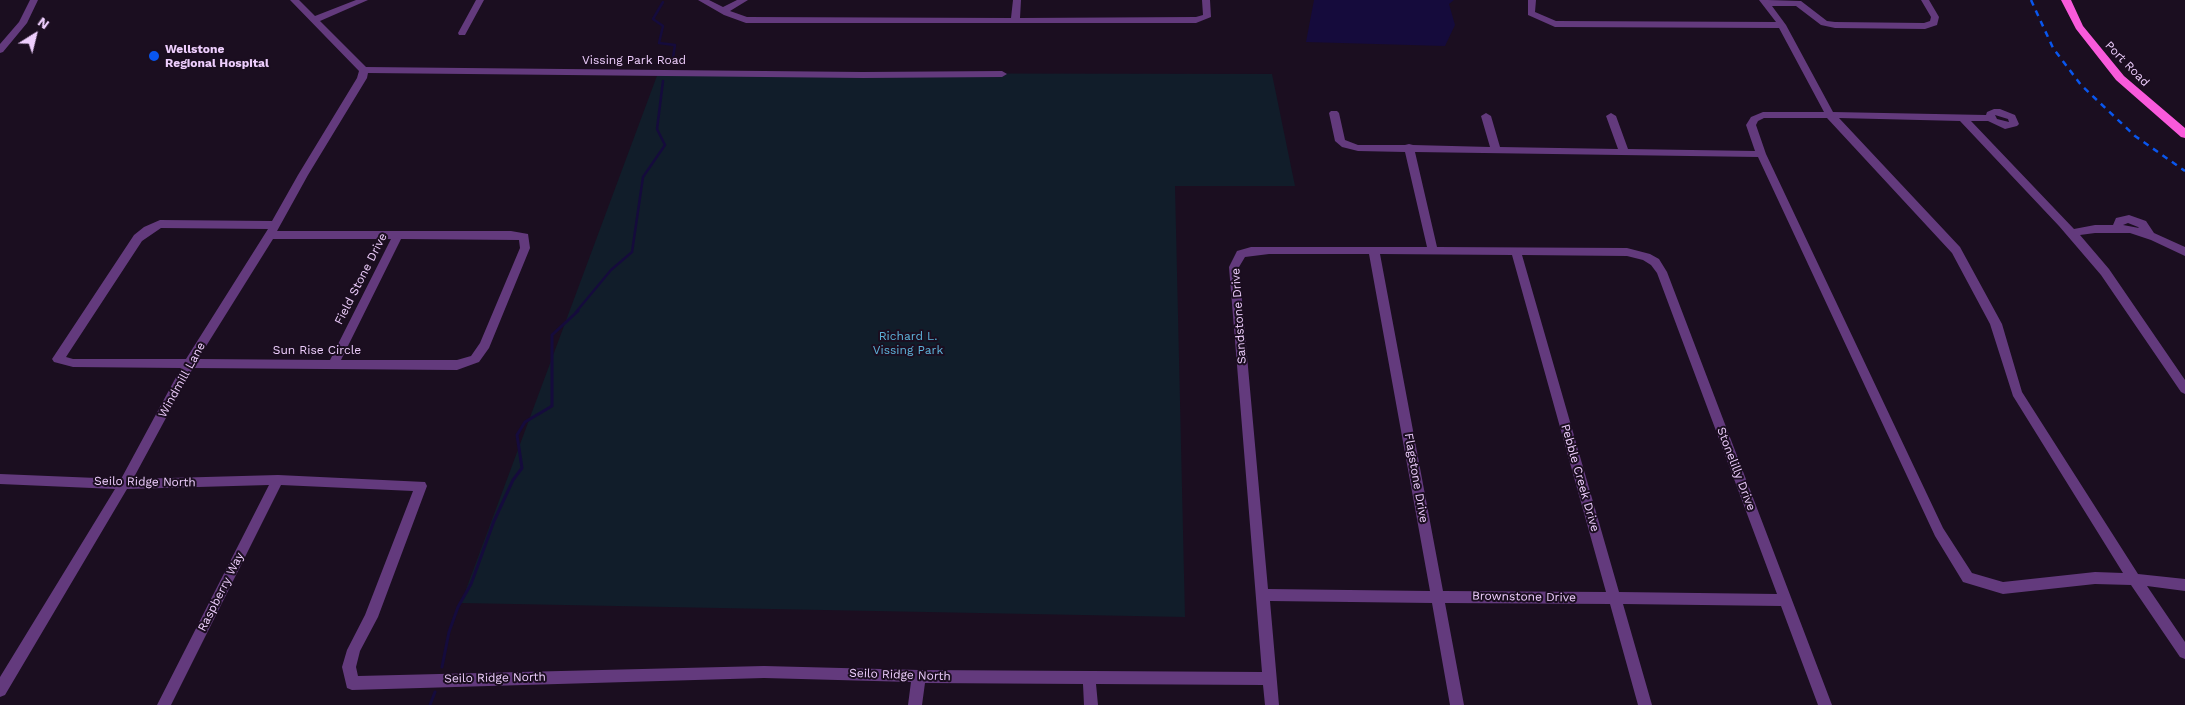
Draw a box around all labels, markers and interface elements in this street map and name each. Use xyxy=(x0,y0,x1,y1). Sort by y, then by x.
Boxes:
north arrow xyxy=(10,10,60,60)
text: N xyxy=(35,13,53,32)
street label: Port Road xyxy=(2102,38,2152,90)
place label: Wellstone Regional Hospital xyxy=(165,42,269,70)
marker: Wellstone Regional Hospital xyxy=(147,49,161,63)
street label: Vissing Park Road xyxy=(582,53,686,67)
street label: Field Stone Drive xyxy=(332,231,390,327)
street label: Sandstone Drive xyxy=(1228,268,1250,364)
park label: Richard L. Vissing Park xyxy=(873,329,943,357)
street label: Windmill Lane xyxy=(155,340,209,420)
street label: Sun Rise Circle xyxy=(273,343,361,357)
street label: Pebble Creek Drive xyxy=(1558,422,1602,534)
street label: Stonelilly Drive xyxy=(1713,425,1759,513)
street label: Flagstone Drive xyxy=(1401,432,1431,524)
street label: Seilo Ridge North xyxy=(94,474,196,490)
street label: Raspberry Way xyxy=(195,550,247,634)
street label: Brownstone Drive xyxy=(1472,589,1576,605)
street label: Seilo Ridge North xyxy=(849,666,951,684)
street label: Seilo Ridge North xyxy=(444,670,546,686)

